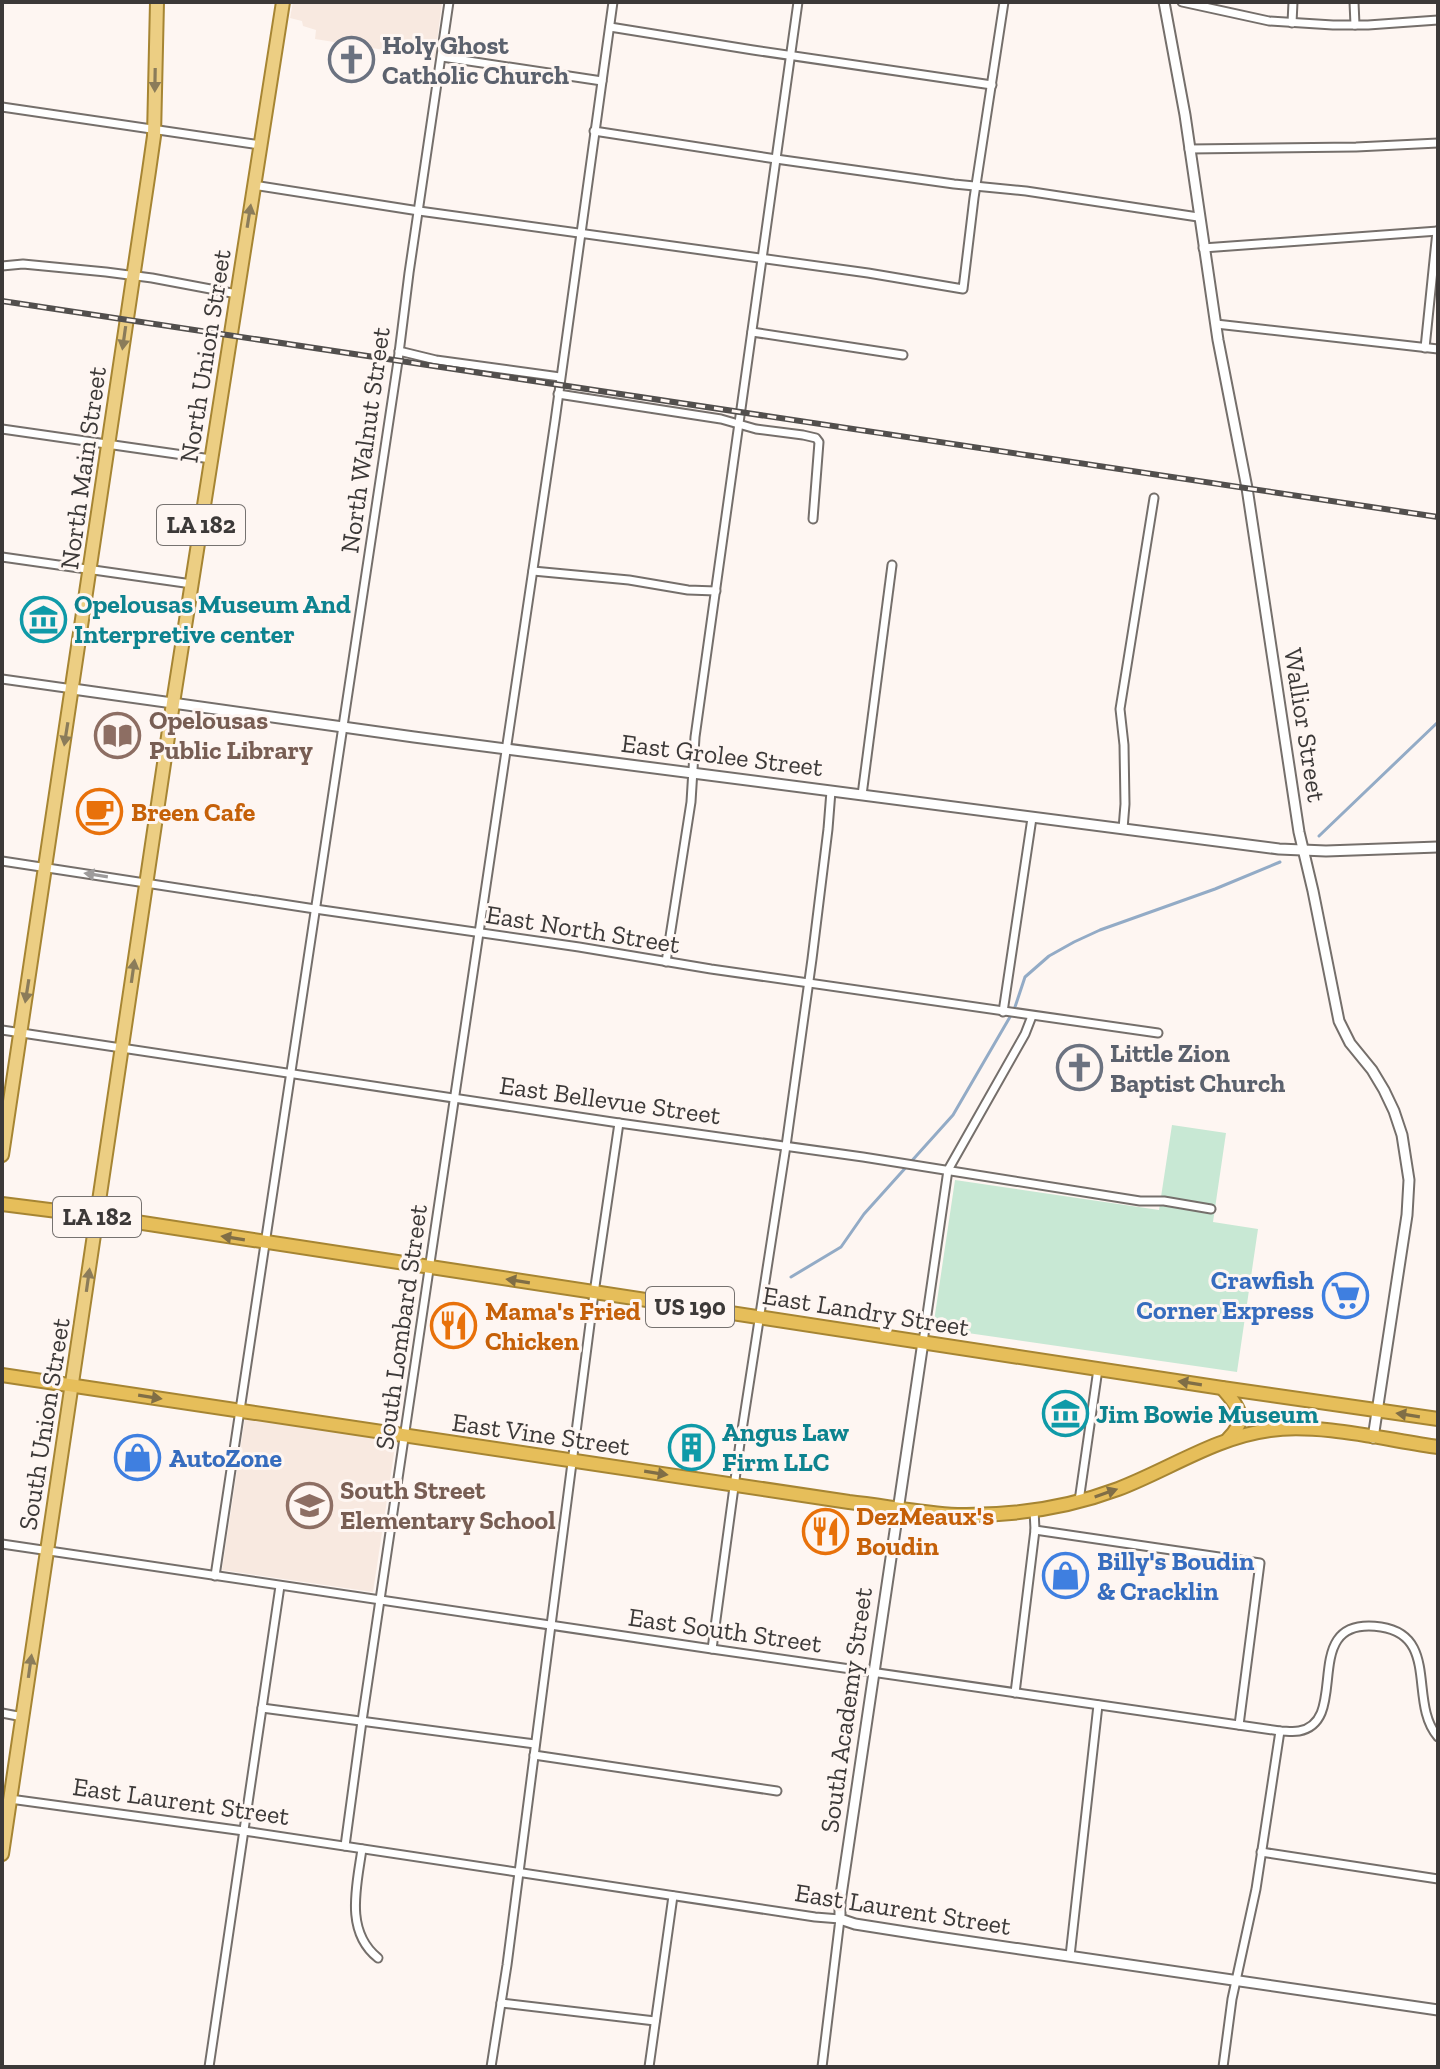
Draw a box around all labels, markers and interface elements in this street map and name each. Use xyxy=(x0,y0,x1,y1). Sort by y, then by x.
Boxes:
place label: Holy Ghost Catholic Church xyxy=(382,29,569,91)
church icon: Holy Ghost Catholic Church xyxy=(327,36,375,84)
one-way arrow xyxy=(149,68,162,93)
one-way arrow xyxy=(243,203,255,228)
street label: North Union Street xyxy=(172,247,238,465)
street label: North Walnut Street xyxy=(333,325,397,555)
one-way arrow xyxy=(117,326,130,351)
street label: North Main Street xyxy=(53,364,113,572)
road number: LA 182 xyxy=(157,505,245,545)
place label: Opelousas Museum And Interpretive center xyxy=(74,588,351,650)
museum icon: Opelousas Museum And Interpretive center xyxy=(19,595,67,643)
street label: Wallior Street xyxy=(1277,646,1333,804)
place label: Opelousas Public Library xyxy=(149,704,313,766)
library icon: Opelousas Public Library xyxy=(94,711,142,759)
one-way arrow xyxy=(59,721,72,746)
street label: East Grolee Street xyxy=(619,727,825,783)
cafe icon: Breen Cafe xyxy=(76,788,124,836)
place label: Breen Cafe xyxy=(131,796,256,828)
one-way arrow xyxy=(83,868,108,881)
street label: East North Street xyxy=(484,898,683,960)
one-way arrow xyxy=(127,959,140,984)
one-way arrow xyxy=(20,978,33,1003)
place label: Little Zion Baptist Church xyxy=(1110,1037,1285,1099)
church icon: Little Zion Baptist Church xyxy=(1055,1044,1103,1092)
street label: East Bellevue Street xyxy=(497,1069,723,1131)
road number: LA 182 xyxy=(53,1197,141,1237)
street label: South Lombard Street xyxy=(368,1202,434,1452)
one-way arrow xyxy=(220,1231,245,1244)
place label: Crawfish Corner Express xyxy=(1136,1264,1314,1326)
one-way arrow xyxy=(82,1267,95,1292)
supermarket icon: Crawfish Corner Express xyxy=(1321,1271,1369,1319)
one-way arrow xyxy=(505,1274,530,1287)
street label: East Landry Street xyxy=(760,1279,972,1343)
road number: US 190 xyxy=(646,1287,734,1327)
place label: Mama's Fried Chicken xyxy=(485,1295,641,1357)
restaurant icon: Mama's Fried Chicken xyxy=(430,1302,478,1350)
street label: South Union Street xyxy=(11,1315,77,1532)
one-way arrow xyxy=(1177,1376,1202,1389)
museum icon: Jim Bowie Museum xyxy=(1041,1390,1089,1438)
one-way arrow xyxy=(137,1391,162,1404)
place label: Jim Bowie Museum xyxy=(1096,1398,1319,1430)
street label: East Vine Street xyxy=(450,1406,632,1462)
one-way arrow xyxy=(1395,1408,1420,1421)
place label: Angus Law Firm LLC xyxy=(722,1416,849,1478)
building icon: Angus Law Firm LLC xyxy=(667,1423,715,1471)
shop icon: AutoZone xyxy=(114,1434,162,1482)
place label: AutoZone xyxy=(169,1442,282,1474)
one-way arrow xyxy=(644,1467,669,1480)
place label: South Street Elementary School xyxy=(340,1474,556,1536)
school or university icon: South Street Elementary School xyxy=(285,1481,333,1529)
one-way arrow xyxy=(1095,1486,1119,1498)
place label: DezMeaux's Boudin xyxy=(856,1500,994,1562)
restaurant icon: DezMeaux's Boudin xyxy=(801,1507,849,1555)
place label: Billy's Boudin & Cracklin xyxy=(1097,1545,1255,1607)
shop icon: Billy's Boudin & Cracklin xyxy=(1042,1552,1090,1600)
street label: South Academy Street xyxy=(813,1585,879,1835)
street label: East South Street xyxy=(626,1601,824,1659)
one-way arrow xyxy=(24,1654,37,1679)
street label: East Laurent Street xyxy=(71,1770,292,1832)
street label: East Laurent Street xyxy=(793,1876,1014,1942)

